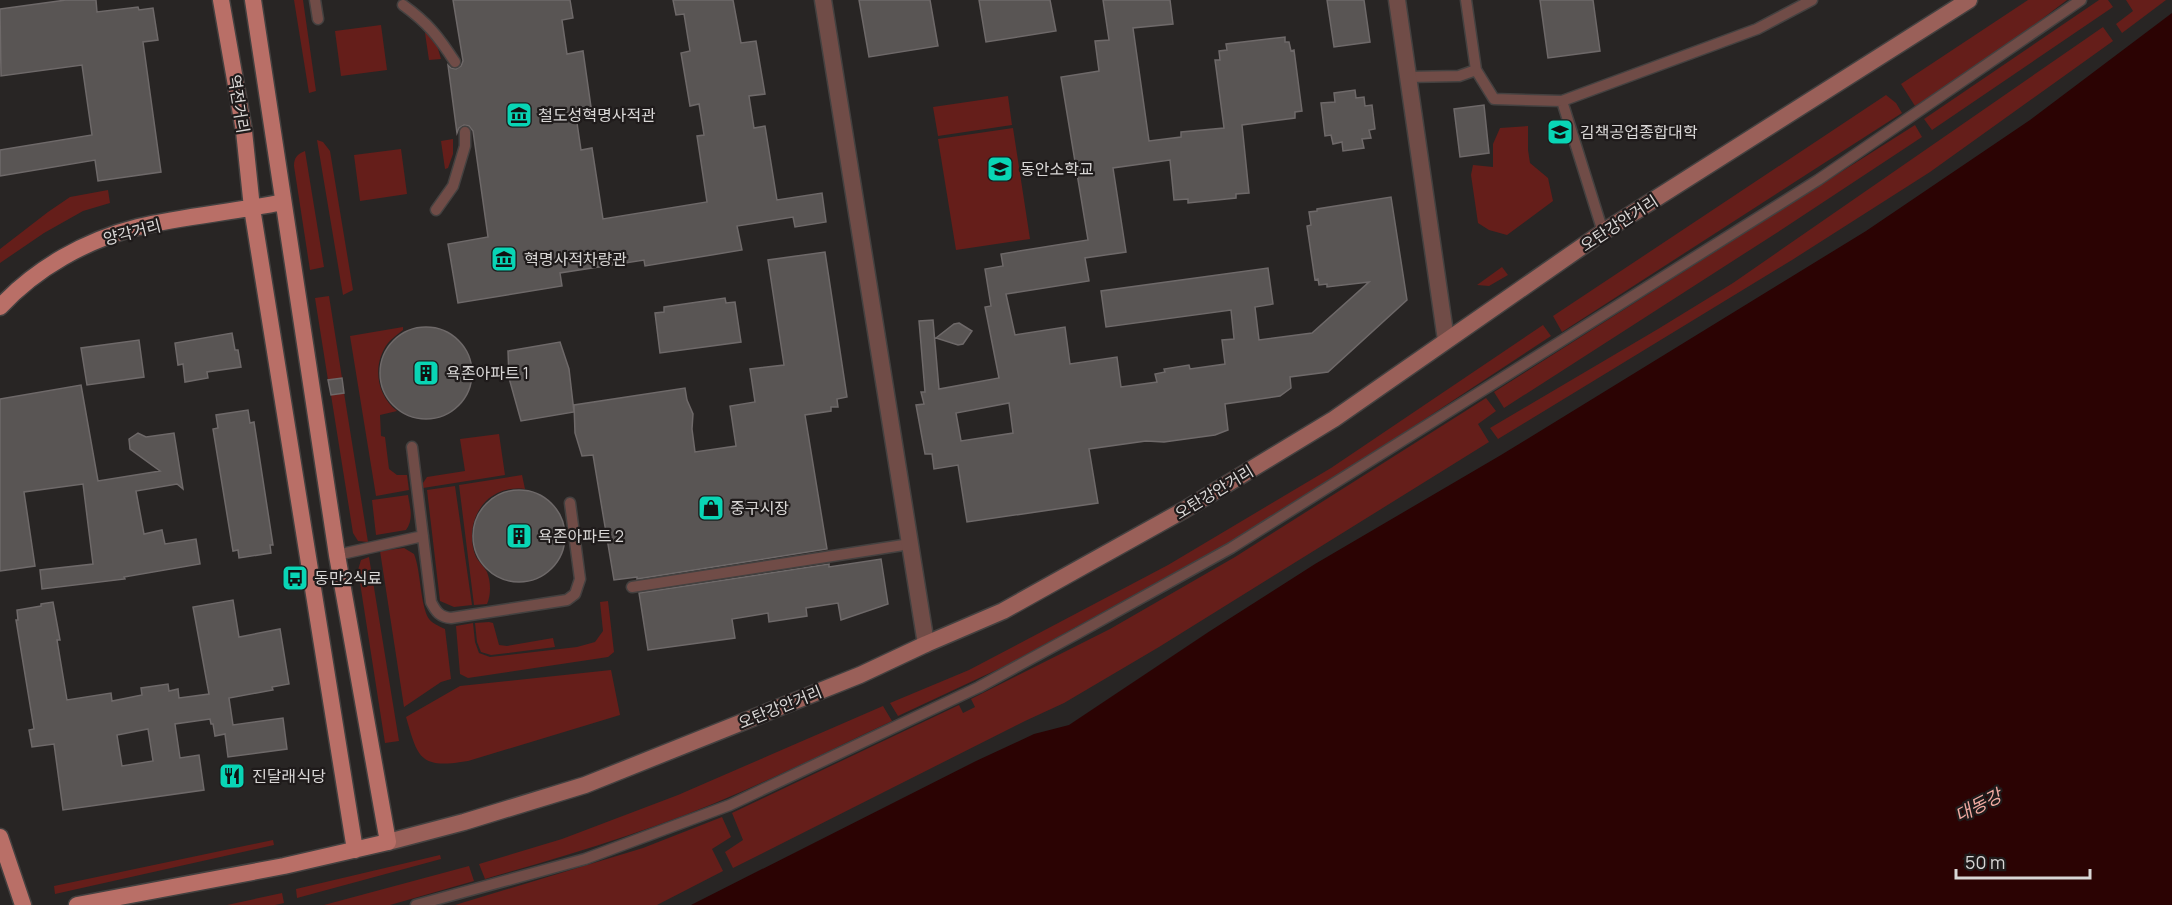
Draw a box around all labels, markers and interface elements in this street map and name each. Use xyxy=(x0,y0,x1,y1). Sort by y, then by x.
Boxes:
street label: 역전거리 xyxy=(224,73,254,135)
museum icon: 철도성혁명사적관 xyxy=(504,100,534,130)
place label: 철도성혁명사적관 xyxy=(538,104,656,126)
school or university icon: 김책공업종합대학 xyxy=(1545,117,1575,147)
place label: 김책공업종합대학 xyxy=(1580,121,1698,143)
school or university icon: 동안소학교 xyxy=(985,154,1015,184)
place label: 동안소학교 xyxy=(1020,158,1094,180)
street label: 오탄강안거리 xyxy=(1576,190,1662,256)
street label: 양각거리 xyxy=(101,214,163,250)
museum icon: 혁명사적차량관 xyxy=(489,244,519,274)
place label: 혁명사적차량관 xyxy=(524,248,627,270)
building icon: 욕존아파트 1 xyxy=(411,358,441,388)
place label: 욕존아파트 1 xyxy=(446,362,529,384)
street label: 오탄강안거리 xyxy=(1170,460,1258,524)
shop icon: 중구시장 xyxy=(696,493,726,523)
place label: 중구시장 xyxy=(730,497,789,519)
building icon: 욕존아파트 2 xyxy=(504,521,534,551)
place label: 욕존아파트 2 xyxy=(538,525,624,547)
bus stop icon: 동만2식료 xyxy=(280,563,310,593)
place label: 동만2식료 xyxy=(314,567,382,589)
street label: 오탄강안거리 xyxy=(735,680,825,734)
restaurant icon: 진달래식당 xyxy=(217,761,247,791)
place label: 진달래식당 xyxy=(252,765,326,787)
water label: 대동강 xyxy=(1950,782,2008,827)
scale bar xyxy=(1956,842,2090,880)
text: 50 m xyxy=(1965,850,2005,874)

